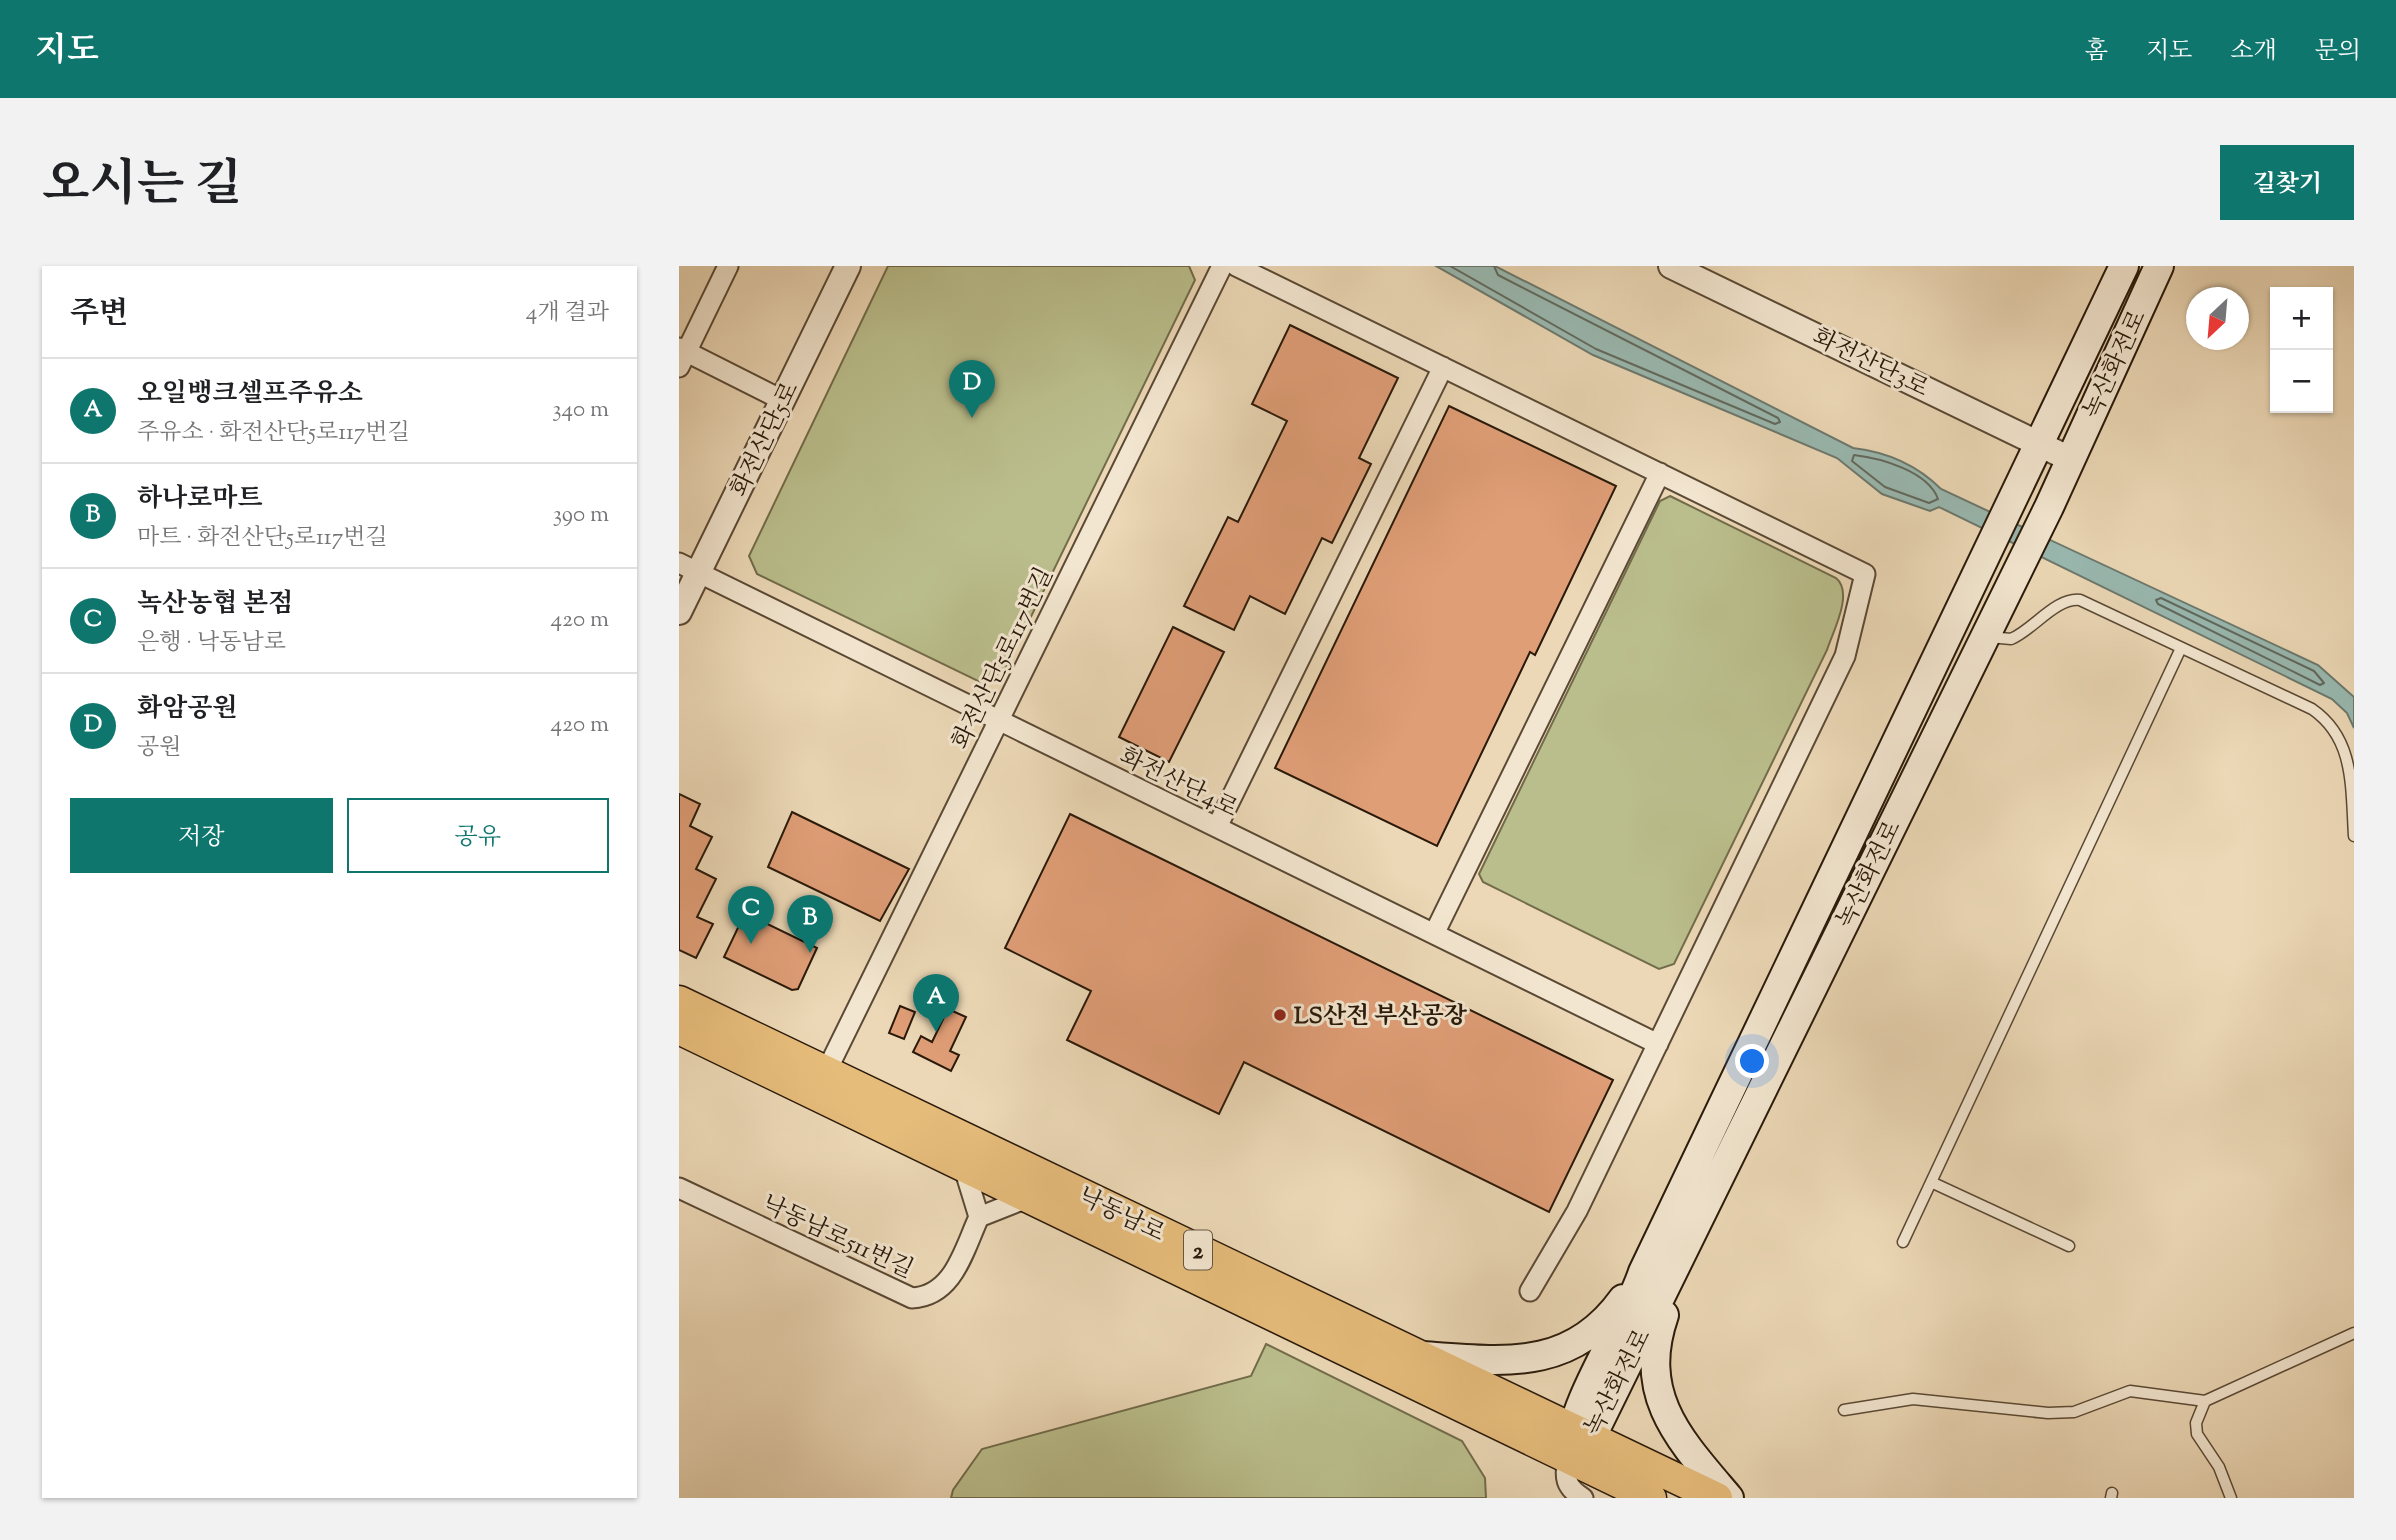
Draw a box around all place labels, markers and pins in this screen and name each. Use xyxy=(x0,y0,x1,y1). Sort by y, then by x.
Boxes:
pin: D xyxy=(949,360,995,418)
pin: C xyxy=(728,886,774,944)
pin: B xyxy=(787,895,833,953)
pin: A xyxy=(913,974,959,1032)
place label: LS산전 부산공장 xyxy=(1294,1000,1468,1034)
marker: LS산전 부산공장 xyxy=(1272,1007,1288,1023)

